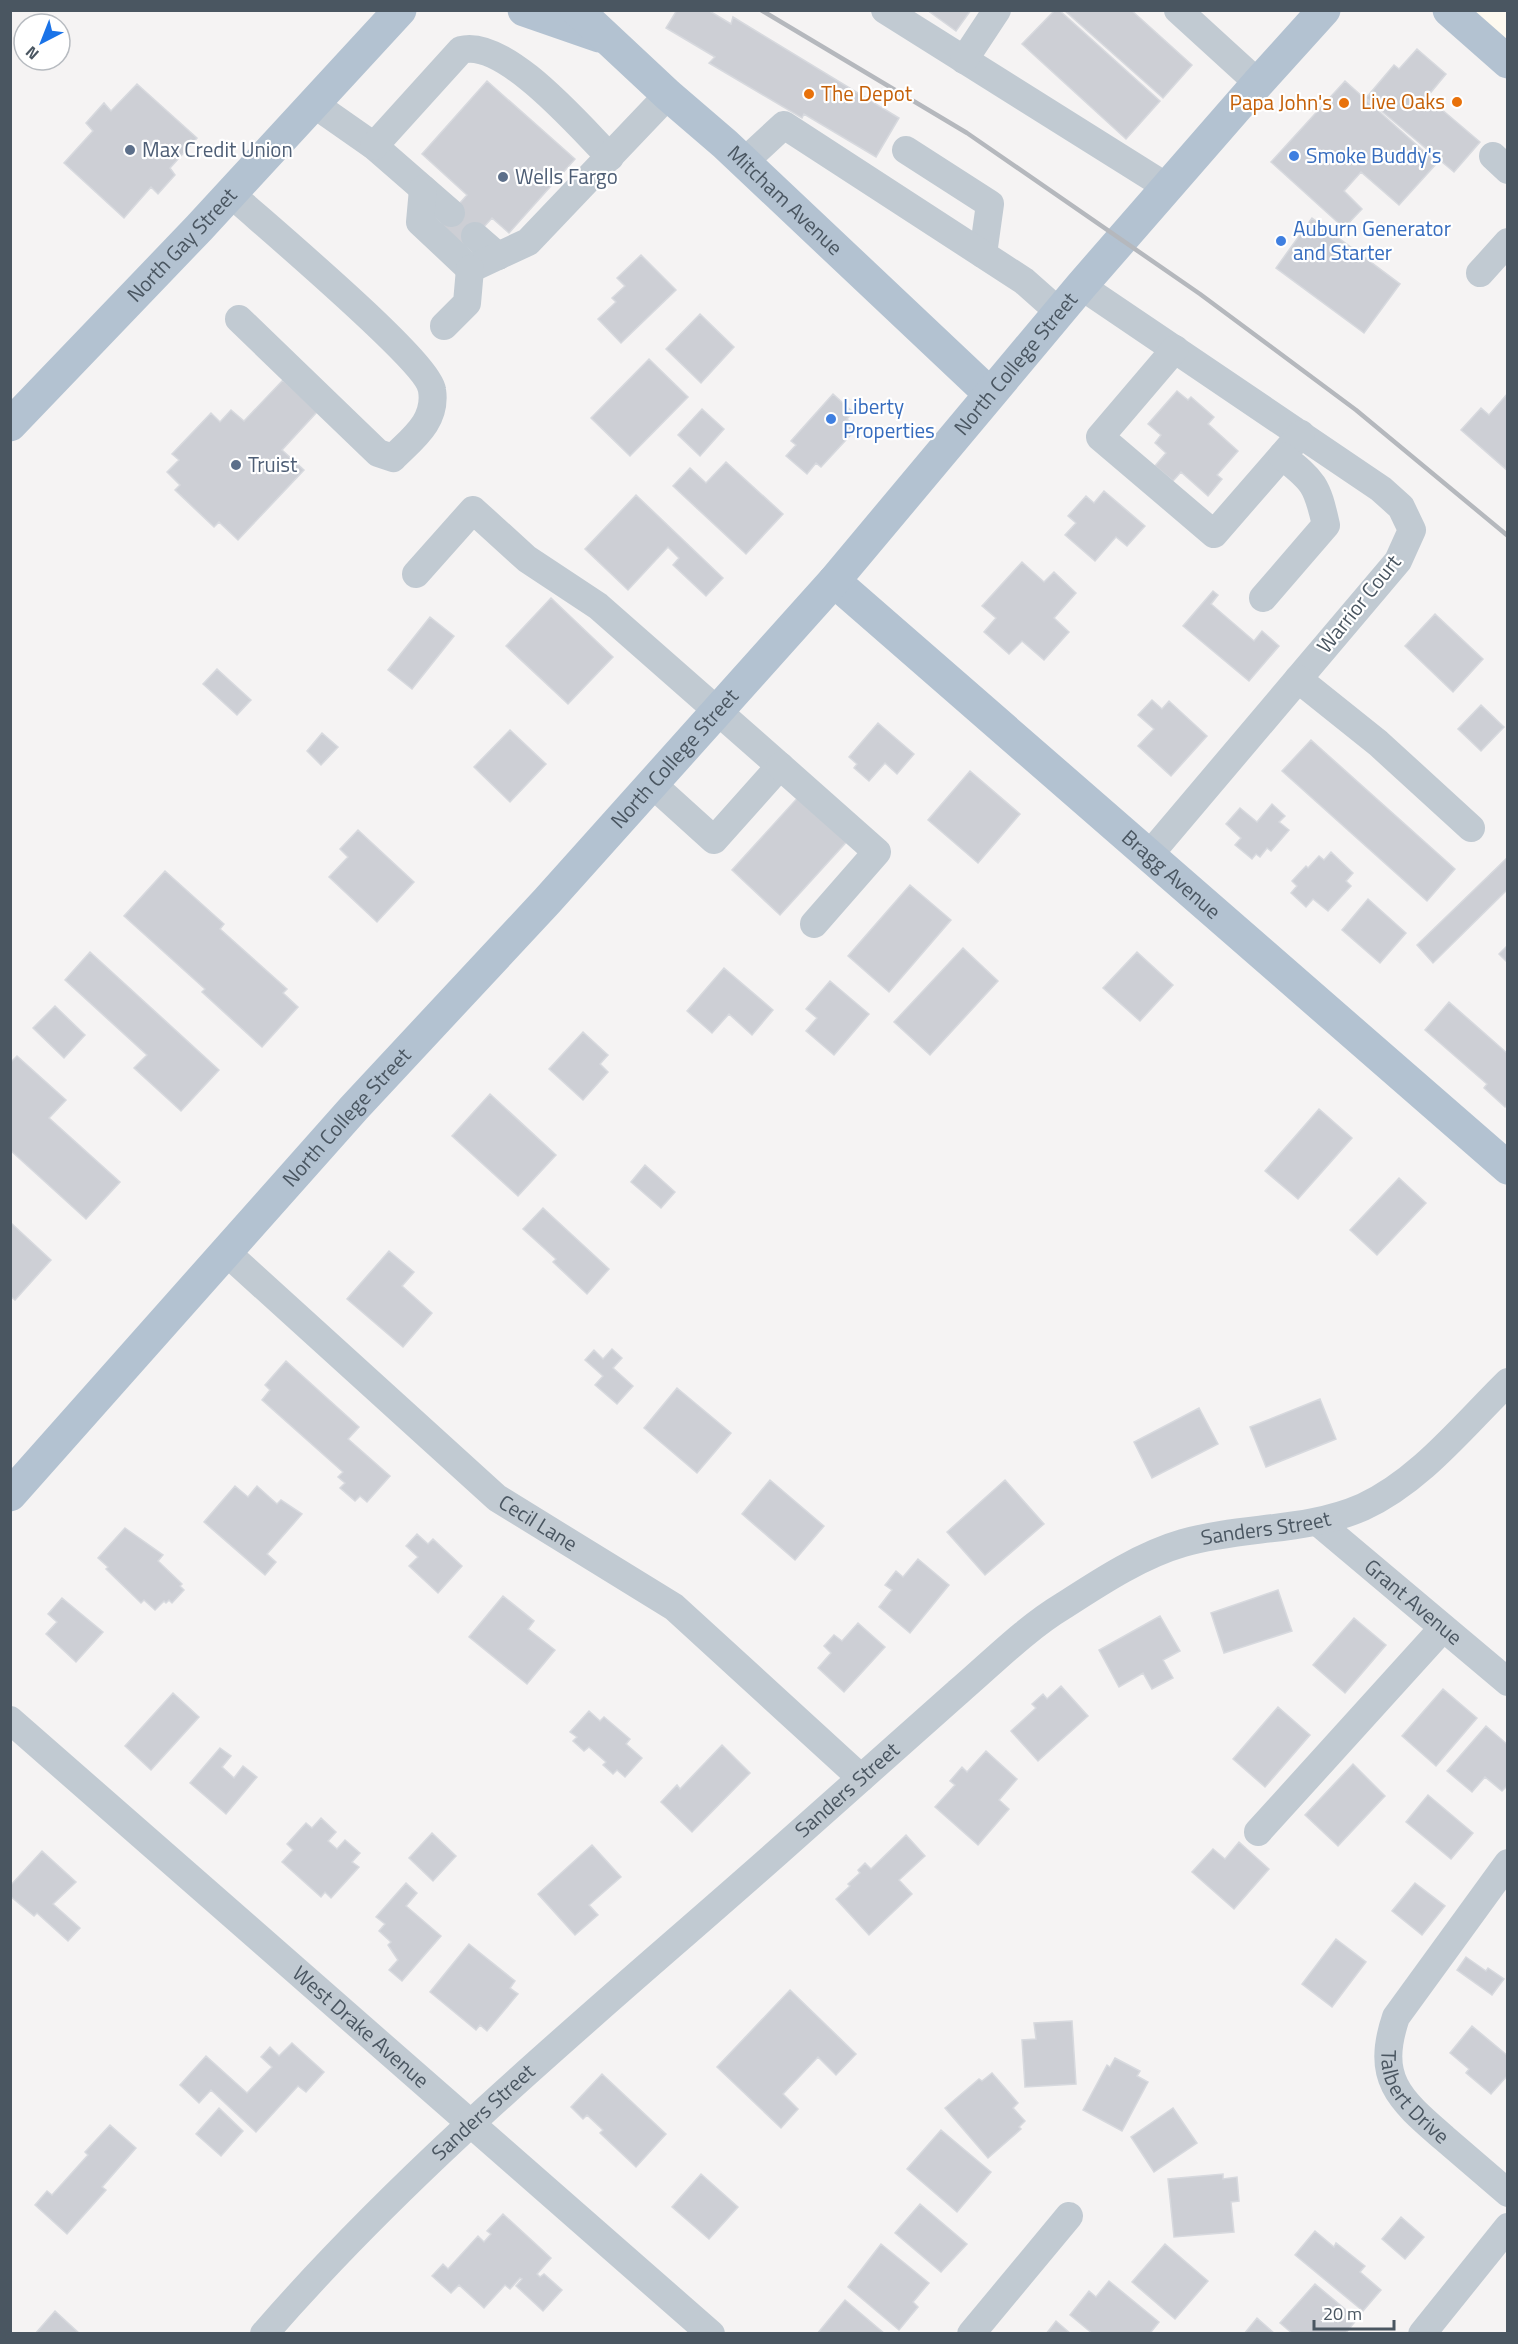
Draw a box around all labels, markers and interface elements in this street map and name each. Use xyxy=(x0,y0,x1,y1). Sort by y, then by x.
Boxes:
north arrow xyxy=(12,12,72,72)
text: N xyxy=(20,41,44,66)
place label: The Depot xyxy=(821,77,913,109)
place label: Live Oaks xyxy=(1361,85,1445,117)
place label: Papa John's xyxy=(1230,86,1332,118)
marker: The Depot xyxy=(802,87,816,101)
marker: Live Oaks xyxy=(1450,95,1464,109)
marker: Papa John's xyxy=(1337,96,1351,110)
place label: Max Credit Union xyxy=(142,133,293,165)
street label: Mitcham Avenue xyxy=(721,137,851,262)
place label: Smoke Buddy's xyxy=(1306,139,1442,171)
marker: Max Credit Union xyxy=(123,143,137,157)
marker: Smoke Buddy's xyxy=(1287,149,1301,163)
place label: Wells Fargo xyxy=(515,160,618,192)
marker: Wells Fargo xyxy=(496,170,510,184)
street label: North Gay Street xyxy=(119,179,244,309)
place label: Auburn Generator and Starter xyxy=(1293,212,1451,268)
marker: Auburn Generator and Starter xyxy=(1274,234,1288,248)
street label: North College Street xyxy=(946,284,1085,442)
place label: Liberty Properties xyxy=(843,390,935,446)
marker: Liberty Properties xyxy=(824,412,838,426)
place label: Truist xyxy=(248,448,298,480)
marker: Truist xyxy=(229,458,243,472)
street label: Warrior Court xyxy=(1308,547,1408,660)
street label: North College Street xyxy=(602,680,746,835)
street label: Bragg Avenue xyxy=(1115,821,1229,926)
street label: North College Street xyxy=(274,1039,418,1194)
street label: Cecil Lane xyxy=(493,1486,584,1559)
street label: Sanders Street xyxy=(1198,1502,1334,1553)
street label: Grant Avenue xyxy=(1358,1551,1470,1652)
street label: Sanders Street xyxy=(787,1734,907,1845)
street label: West Drake Avenue xyxy=(286,1957,437,2095)
street label: Talbert Drive xyxy=(1373,2050,1457,2151)
street label: Sanders Street xyxy=(424,2055,542,2168)
scale bar xyxy=(1314,2293,1394,2331)
text: 20 m xyxy=(1323,2300,1362,2327)

